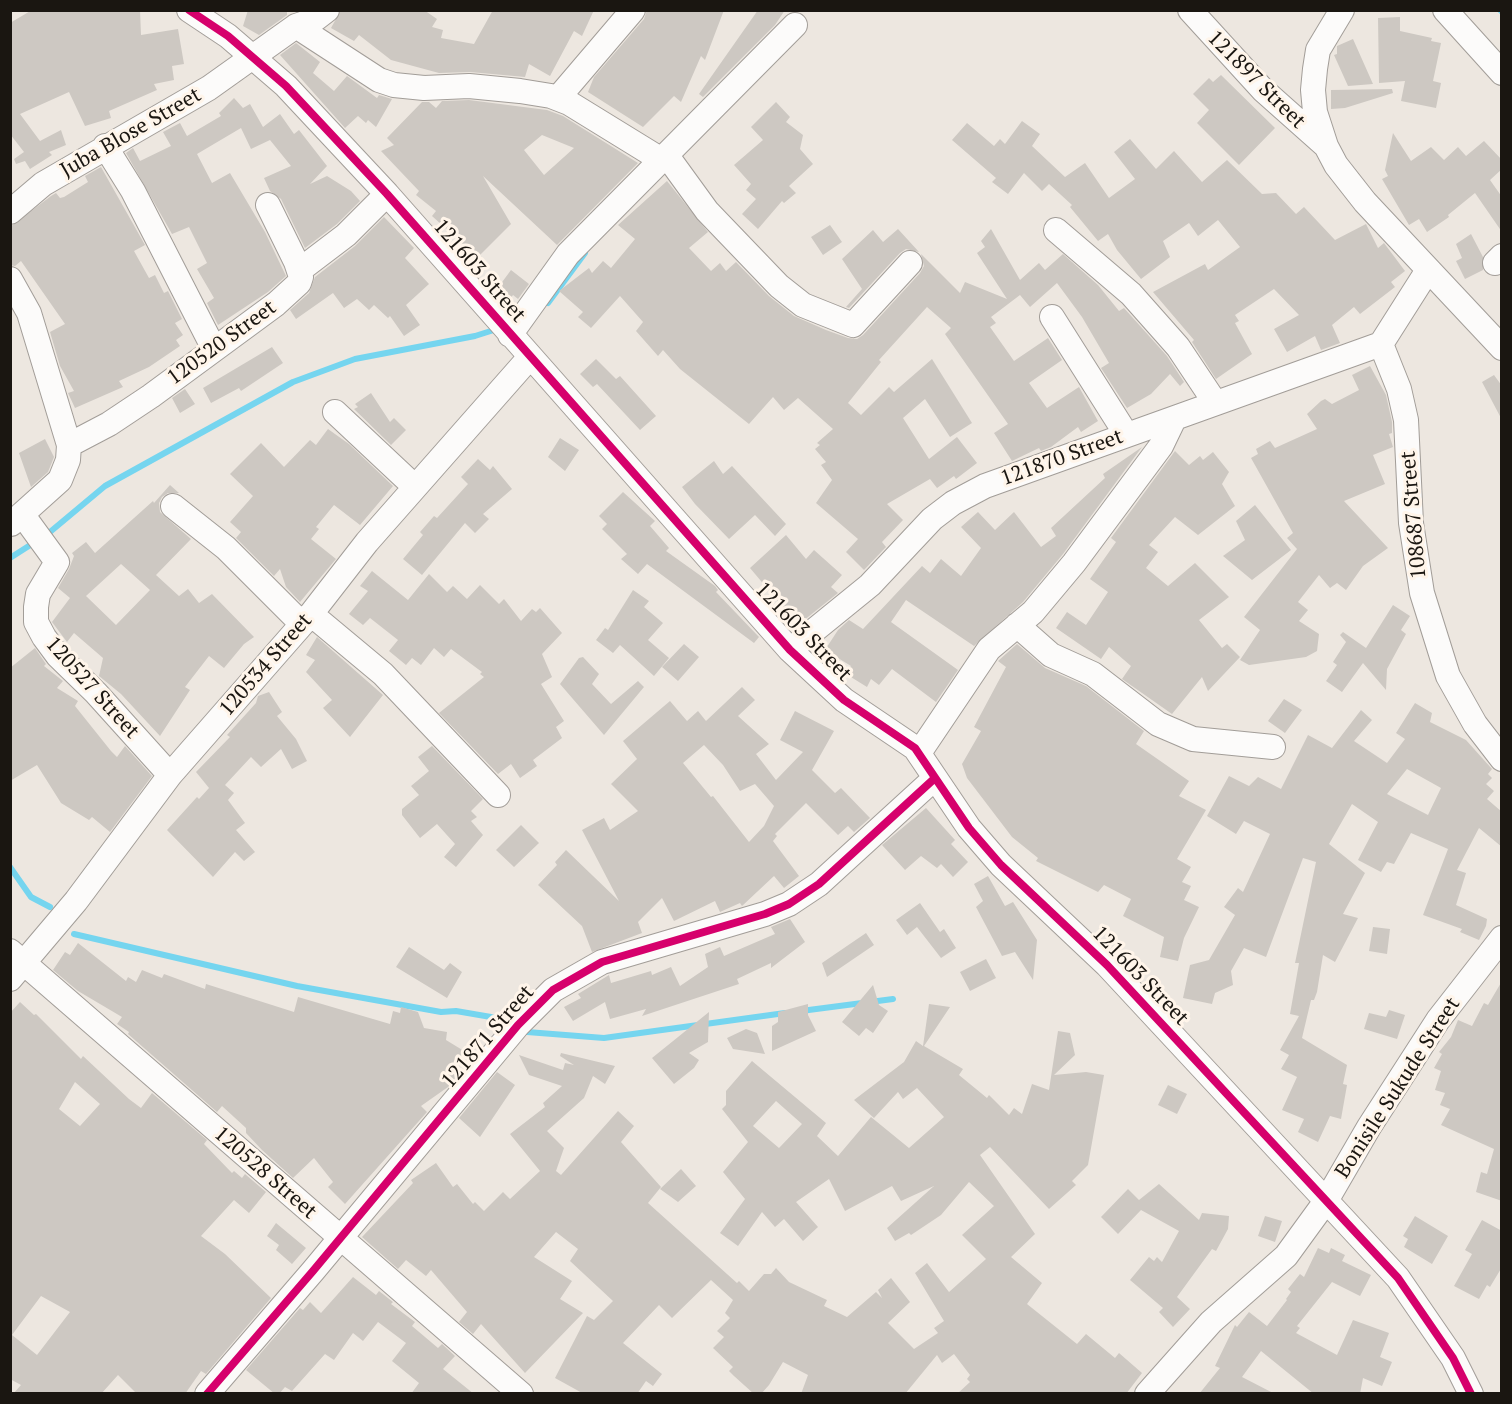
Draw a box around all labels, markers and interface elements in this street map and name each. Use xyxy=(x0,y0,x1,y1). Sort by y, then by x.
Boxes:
street label: 121897 Street xyxy=(1202,26,1310,134)
street label: Juba Blose Street xyxy=(56,83,206,183)
street label: 121603 Street xyxy=(427,214,531,328)
street label: 120520 Street xyxy=(163,295,281,391)
street label: 121870 Street xyxy=(997,424,1127,492)
street label: 108687 Street xyxy=(1396,450,1432,580)
street label: 121603 Street xyxy=(749,577,857,687)
street label: 120534 Street xyxy=(214,608,318,722)
street label: 120527 Street xyxy=(40,632,144,744)
street label: 121603 Street xyxy=(1086,921,1194,1031)
street label: 121871 Street xyxy=(436,980,540,1094)
street label: Bonisile Sukude Street xyxy=(1330,993,1466,1183)
street label: 120528 Street xyxy=(208,1121,322,1225)

